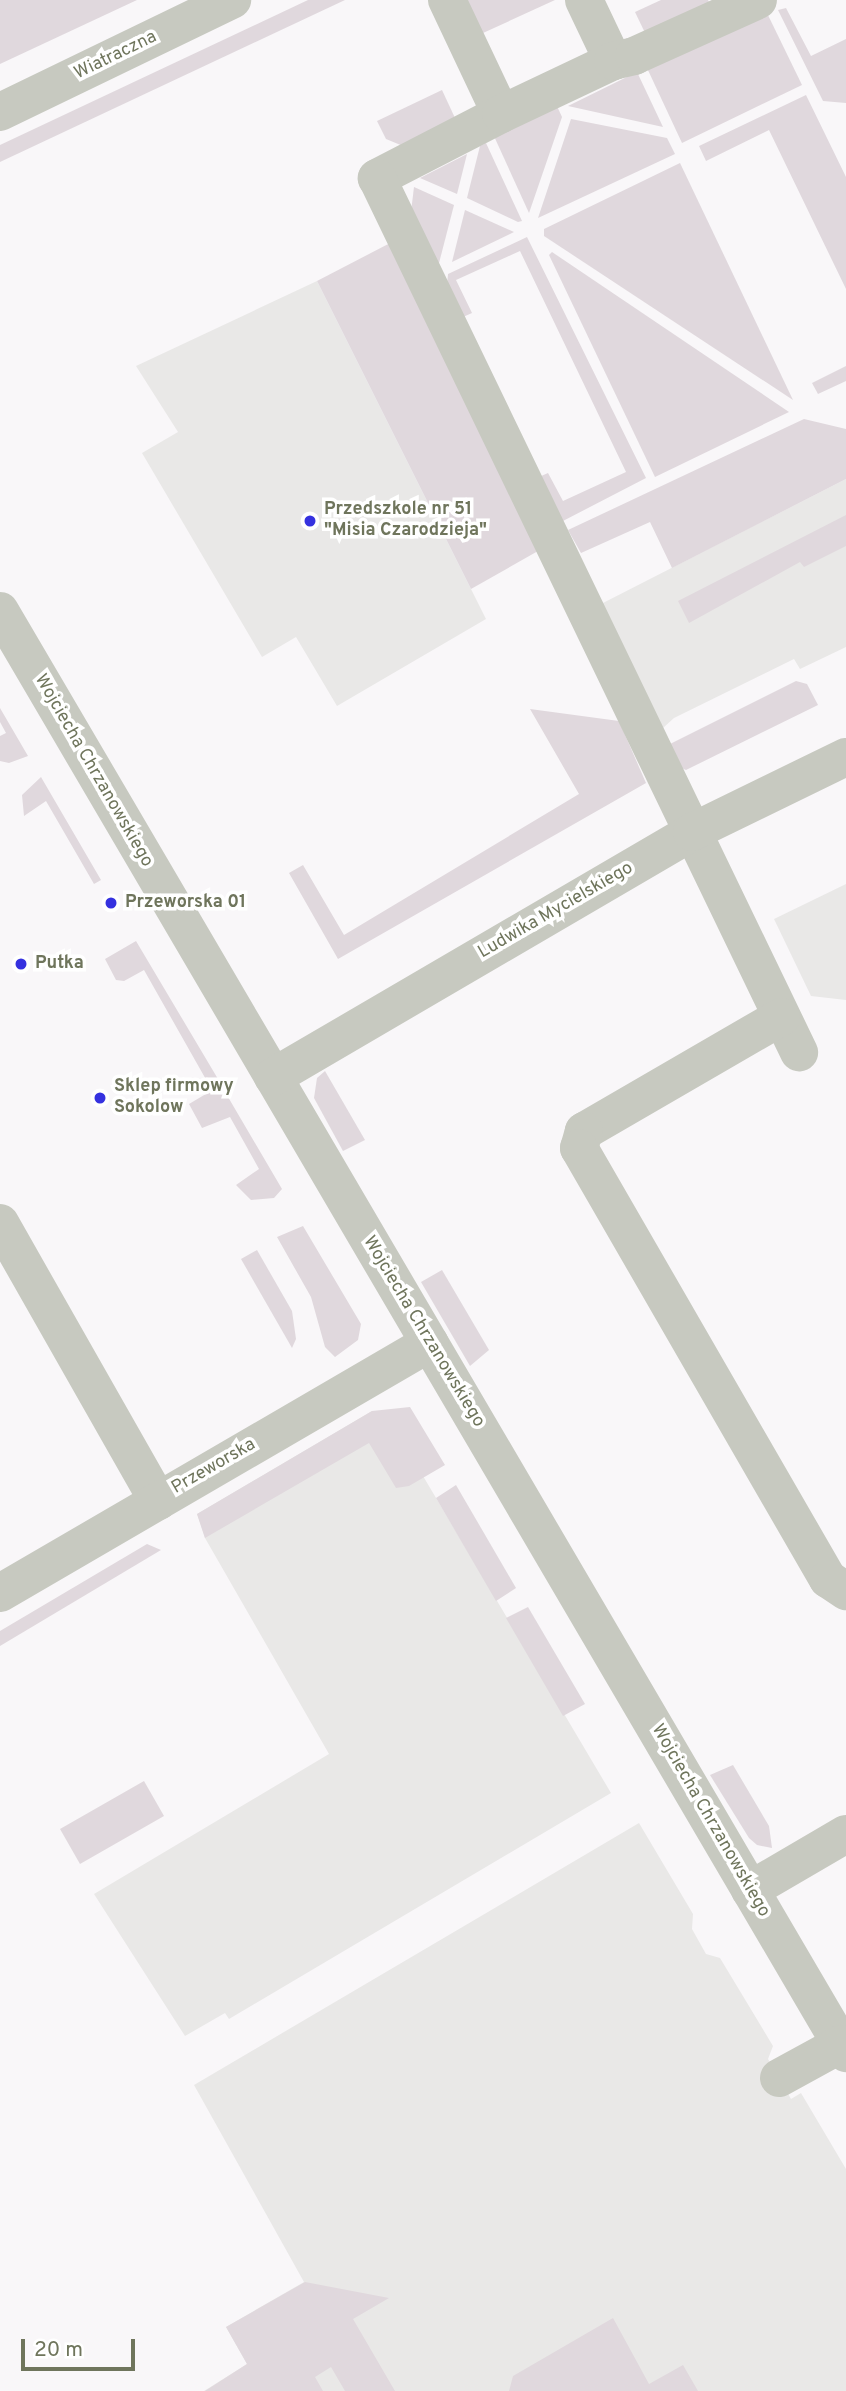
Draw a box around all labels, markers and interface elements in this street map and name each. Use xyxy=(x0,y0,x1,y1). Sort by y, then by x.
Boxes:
street label: Wiatraczna xyxy=(71,27,161,85)
place label: Przedszkole nr 51 "Misia Czarodzieja" xyxy=(324,500,487,542)
marker: Przedszkole nr 51 "Misia Czarodzieja" xyxy=(302,513,318,529)
street label: Wojciecha Chrzanowskiego xyxy=(29,671,157,871)
street label: Ludwika Mycielskiego xyxy=(475,858,637,964)
place label: Przeworska 01 xyxy=(125,892,246,914)
marker: Przeworska 01 xyxy=(103,895,119,911)
place label: Putka xyxy=(35,953,84,975)
marker: Putka xyxy=(13,956,29,972)
place label: Sklep firmowy Sokolow xyxy=(114,1077,234,1120)
marker: Sklep firmowy Sokolow xyxy=(92,1090,108,1106)
street label: Wojciecha Chrzanowskiego xyxy=(357,1232,489,1432)
street label: Przeworska xyxy=(168,1434,260,1500)
street label: Wojciecha Chrzanowskiego xyxy=(646,1721,774,1921)
scale bar xyxy=(24,2324,138,2368)
text: 20 m xyxy=(34,2337,83,2364)

